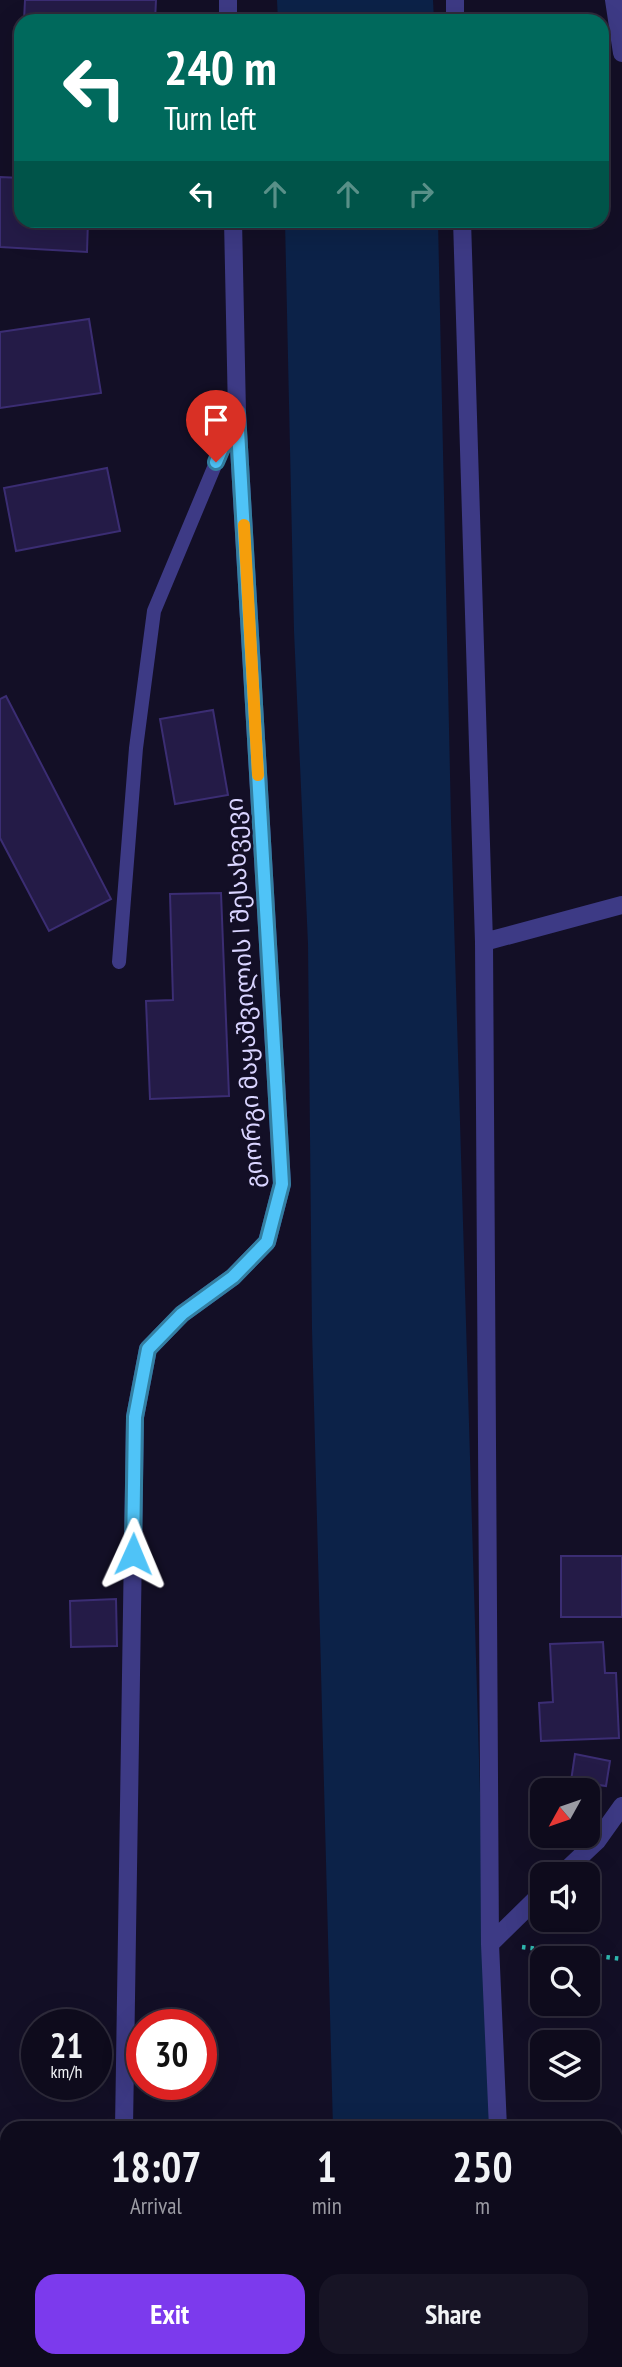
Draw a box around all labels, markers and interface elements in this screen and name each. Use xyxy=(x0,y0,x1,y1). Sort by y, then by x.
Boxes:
text: 240 m xyxy=(164,35,277,99)
icon: left xyxy=(49,42,140,133)
text: Turn left xyxy=(164,97,256,139)
icon: left xyxy=(183,175,221,213)
icon: ahead xyxy=(256,175,294,213)
icon: ahead xyxy=(329,175,367,213)
icon: right xyxy=(402,175,440,213)
pin xyxy=(186,390,246,462)
icon: arrive xyxy=(197,401,235,439)
street label: გიორგი მაყაშვილის I შესახვევი xyxy=(218,797,270,1189)
position arrow xyxy=(96,1517,170,1591)
north arrow xyxy=(530,1778,600,1848)
map controls xyxy=(530,1778,600,2100)
button: sound xyxy=(530,1862,600,1932)
button: search xyxy=(530,1946,600,2016)
speed limit sign: 30 xyxy=(126,2009,217,2100)
text: 21 xyxy=(50,2022,83,2068)
button: layers xyxy=(530,2030,600,2100)
text: km/h xyxy=(51,2060,82,2083)
text: 18:07 xyxy=(110,2139,201,2194)
text: 1 xyxy=(317,2139,337,2194)
text: 250 xyxy=(452,2139,513,2194)
text: Arrival xyxy=(130,2191,182,2220)
text: min xyxy=(312,2191,342,2220)
text: m xyxy=(475,2191,490,2220)
button: Exit xyxy=(35,2274,305,2354)
button: Share xyxy=(319,2274,588,2354)

